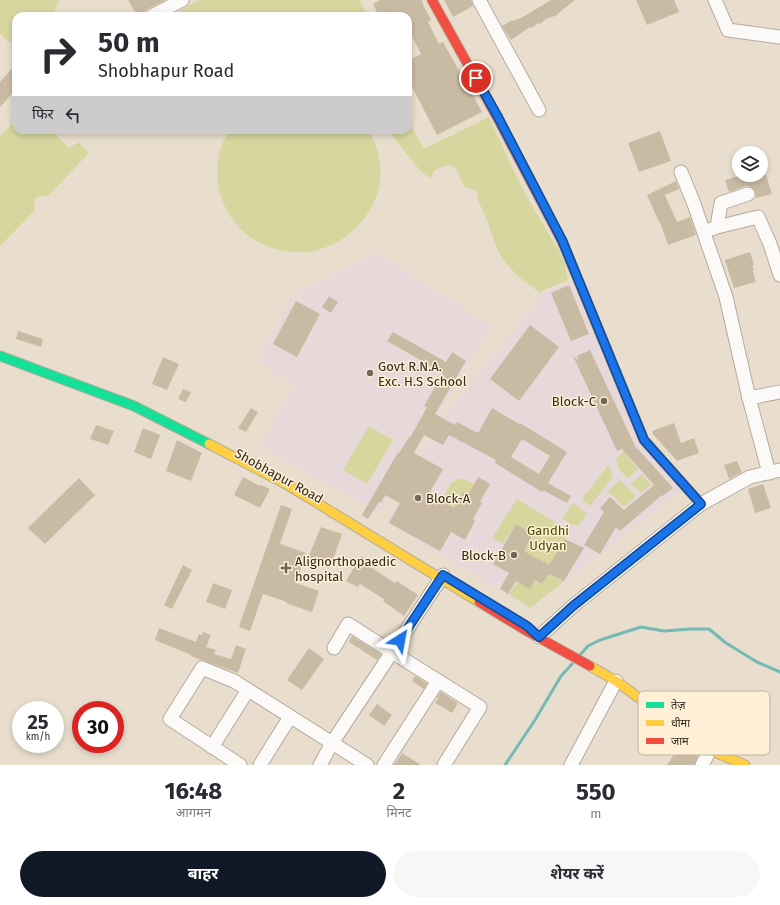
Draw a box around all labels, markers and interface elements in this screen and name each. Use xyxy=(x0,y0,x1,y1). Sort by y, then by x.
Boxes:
text: 50 m xyxy=(98,26,160,59)
icon: right xyxy=(32,28,84,80)
text: Shobhapur Road xyxy=(98,60,234,82)
pin xyxy=(459,61,493,95)
icon: arrive xyxy=(465,67,487,89)
icon: left xyxy=(62,104,84,126)
text: फिर xyxy=(32,105,54,123)
map controls xyxy=(732,146,768,182)
button: layers xyxy=(732,146,768,182)
place label: Govt R.N.A. Exc. H.S School xyxy=(378,359,467,389)
marker: Govt R.N.A. Exc. H.S School xyxy=(365,368,375,378)
place label: Block-C xyxy=(552,394,597,409)
marker: Block-C xyxy=(599,396,609,406)
street label: Shobhapur Road xyxy=(232,446,326,506)
place label: Block-A xyxy=(426,491,471,506)
marker: Block-A xyxy=(413,493,423,503)
park label: Gandhi Udyan xyxy=(527,523,569,553)
place label: Block-B xyxy=(461,548,506,563)
marker: Block-B xyxy=(509,550,519,560)
place label: Alignorthopaedic hospital xyxy=(295,554,396,584)
marker: Alignorthopaedic hospital xyxy=(280,562,292,574)
position arrow xyxy=(379,619,421,661)
legend xyxy=(638,691,770,755)
text: तेज़ xyxy=(671,699,686,712)
speed limit sign: 30 xyxy=(72,701,124,753)
text: 25 xyxy=(27,710,49,734)
text: धीमा xyxy=(671,717,690,730)
text: km/h xyxy=(26,731,50,743)
text: जाम xyxy=(671,735,689,748)
text: 16:48 xyxy=(164,777,222,805)
text: 2 xyxy=(393,777,405,805)
text: 550 xyxy=(576,778,616,806)
text: आगमन xyxy=(176,805,211,820)
text: मिनट xyxy=(387,805,412,820)
text: m xyxy=(590,806,601,821)
button: बाहर xyxy=(20,851,386,897)
button: शेयर करें xyxy=(394,851,760,897)

